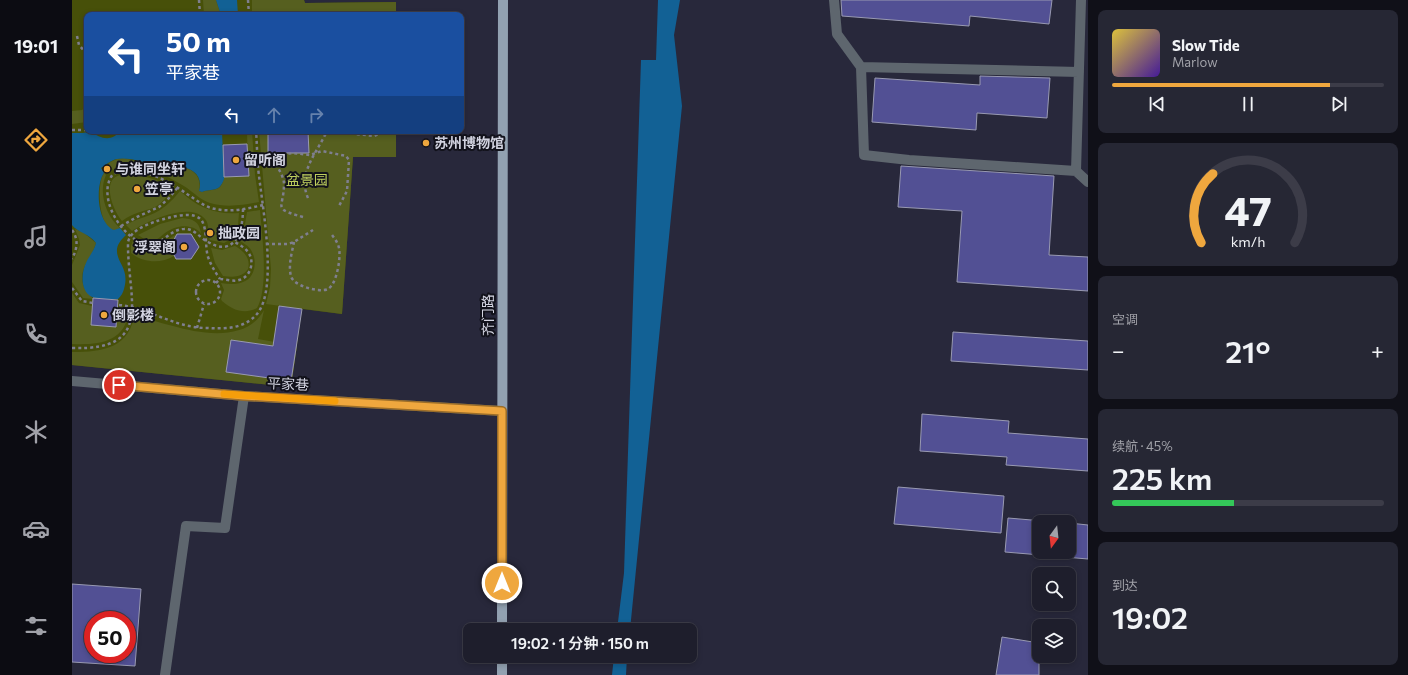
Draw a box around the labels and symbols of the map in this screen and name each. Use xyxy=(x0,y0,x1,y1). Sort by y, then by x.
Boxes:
place label: 苏州博物馆 xyxy=(434,134,504,151)
marker: 苏州博物馆 xyxy=(421,138,431,148)
place label: 留听阁 xyxy=(244,151,286,168)
marker: 留听阁 xyxy=(231,155,241,165)
place label: 与谁同坐轩 xyxy=(115,160,185,177)
marker: 与谁同坐轩 xyxy=(102,164,112,174)
park label: 盆景园 xyxy=(286,171,328,188)
place label: 笠亭 xyxy=(145,180,173,197)
marker: 笠亭 xyxy=(132,184,142,194)
place label: 拙政园 xyxy=(218,224,260,241)
marker: 拙政园 xyxy=(205,228,215,238)
place label: 浮翠阁 xyxy=(134,238,176,255)
marker: 浮翠阁 xyxy=(179,242,189,252)
street label: 齐门路 xyxy=(479,294,496,336)
place label: 倒影楼 xyxy=(112,306,154,323)
marker: 倒影楼 xyxy=(99,310,109,320)
pin xyxy=(102,368,136,402)
street label: 平家巷 xyxy=(267,374,309,393)
north arrow xyxy=(1032,515,1076,559)
position arrow xyxy=(481,562,523,604)
speed limit sign: 50 xyxy=(84,611,136,663)

